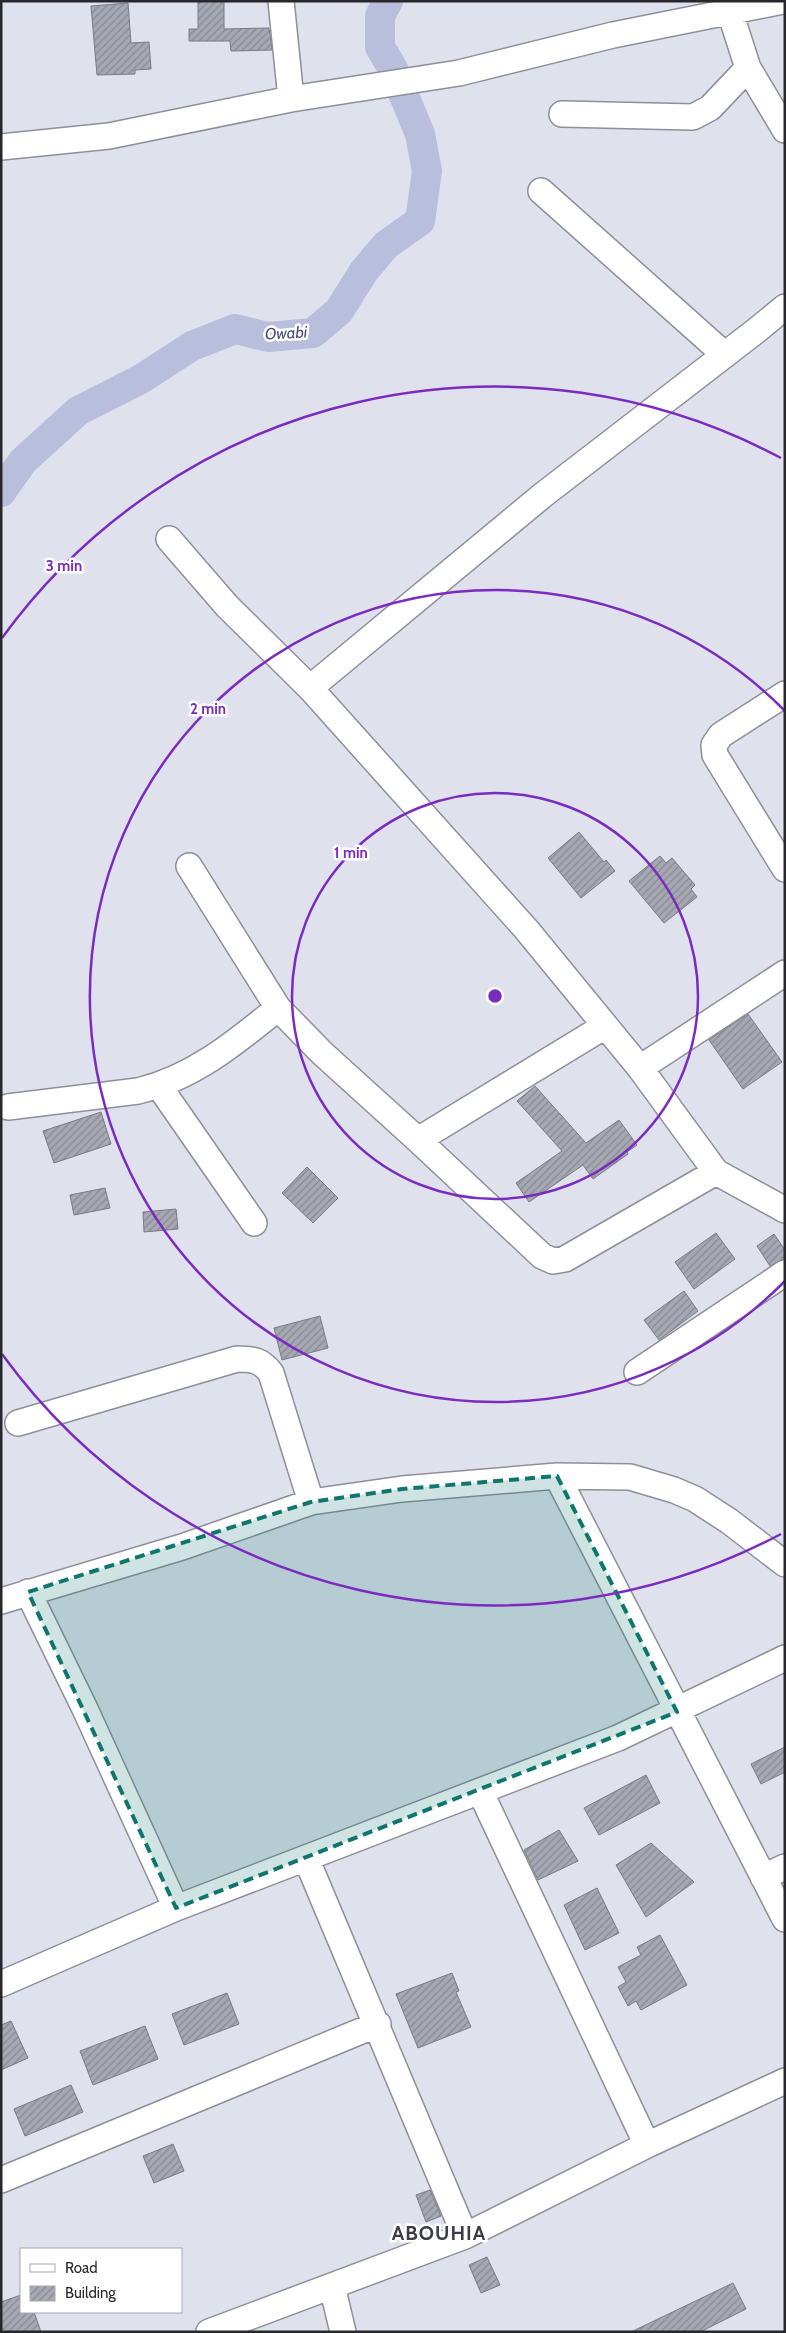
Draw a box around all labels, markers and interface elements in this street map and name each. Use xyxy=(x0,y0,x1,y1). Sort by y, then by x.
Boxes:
water label: Owabi xyxy=(264,322,308,344)
text: 3 min xyxy=(46,557,82,575)
text: 2 min xyxy=(190,700,226,718)
text: 1 min xyxy=(334,844,368,862)
centre of rings xyxy=(486,987,504,1005)
district label: ABOUHIA xyxy=(392,2221,486,2245)
legend xyxy=(20,2248,182,2313)
text: Road xyxy=(65,2259,98,2277)
text: Building xyxy=(65,2284,116,2302)

